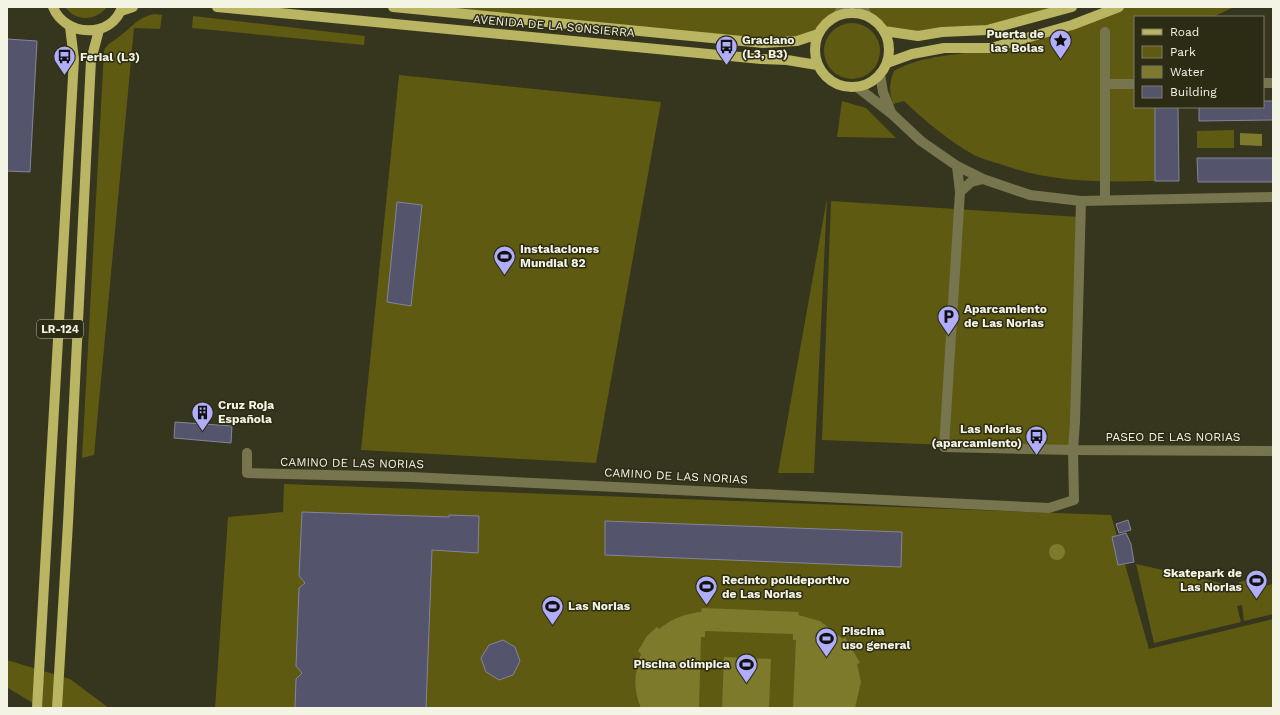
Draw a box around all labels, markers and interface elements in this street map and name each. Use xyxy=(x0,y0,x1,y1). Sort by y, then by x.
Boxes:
street label: AVENIDA DE LA SONSIERRA xyxy=(473,12,636,40)
legend xyxy=(1134,16,1264,108)
text: Road xyxy=(1170,25,1199,39)
place label: Puerta de las Bolas xyxy=(987,27,1045,55)
place icon: Puerta de las Bolas xyxy=(1047,28,1073,61)
place label: Graciano (L3, B3) xyxy=(742,33,795,61)
bus stop icon: Graciano (L3, B3) xyxy=(714,34,740,67)
bus stop icon: Ferial (L3) xyxy=(51,44,77,77)
text: Park xyxy=(1170,45,1196,59)
place label: Ferial (L3) xyxy=(80,50,140,64)
text: Water xyxy=(1170,65,1205,79)
text: Building xyxy=(1170,85,1217,99)
place label: Instalaciones Mundial 82 xyxy=(520,242,600,270)
sports icon: Instalaciones Mundial 82 xyxy=(491,243,517,276)
place label: Aparcamiento de Las Norias xyxy=(964,302,1047,330)
parking icon: Aparcamiento de Las Norias xyxy=(935,303,961,336)
road number: LR-124 xyxy=(37,320,83,338)
place label: Cruz Roja Española xyxy=(218,398,274,426)
building icon: Cruz Roja Española xyxy=(190,399,216,432)
place label: Las Norias (aparcamiento) xyxy=(932,422,1023,450)
bus stop icon: Las Norias (aparcamiento) xyxy=(1024,423,1050,456)
street label: PASEO DE LAS NORIAS xyxy=(1106,430,1240,444)
street label: CAMINO DE LAS NORIAS xyxy=(280,455,424,471)
street label: CAMINO DE LAS NORIAS xyxy=(604,465,748,487)
place label: Skatepark de Las Norias xyxy=(1163,566,1243,594)
sports icon: Skatepark de Las Norias xyxy=(1244,567,1270,600)
place label: Recinto polideportivo de Las Norias xyxy=(722,573,850,601)
sports icon: Recinto polideportivo de Las Norias xyxy=(694,574,720,607)
sports icon: Las Norias xyxy=(539,593,565,626)
place label: Las Norias xyxy=(568,599,631,613)
place label: Piscina uso general xyxy=(842,624,911,652)
sports icon: Piscina uso general xyxy=(814,625,840,658)
sports icon: Piscina olímpica xyxy=(733,651,759,684)
place label: Piscina olímpica xyxy=(633,657,730,671)

